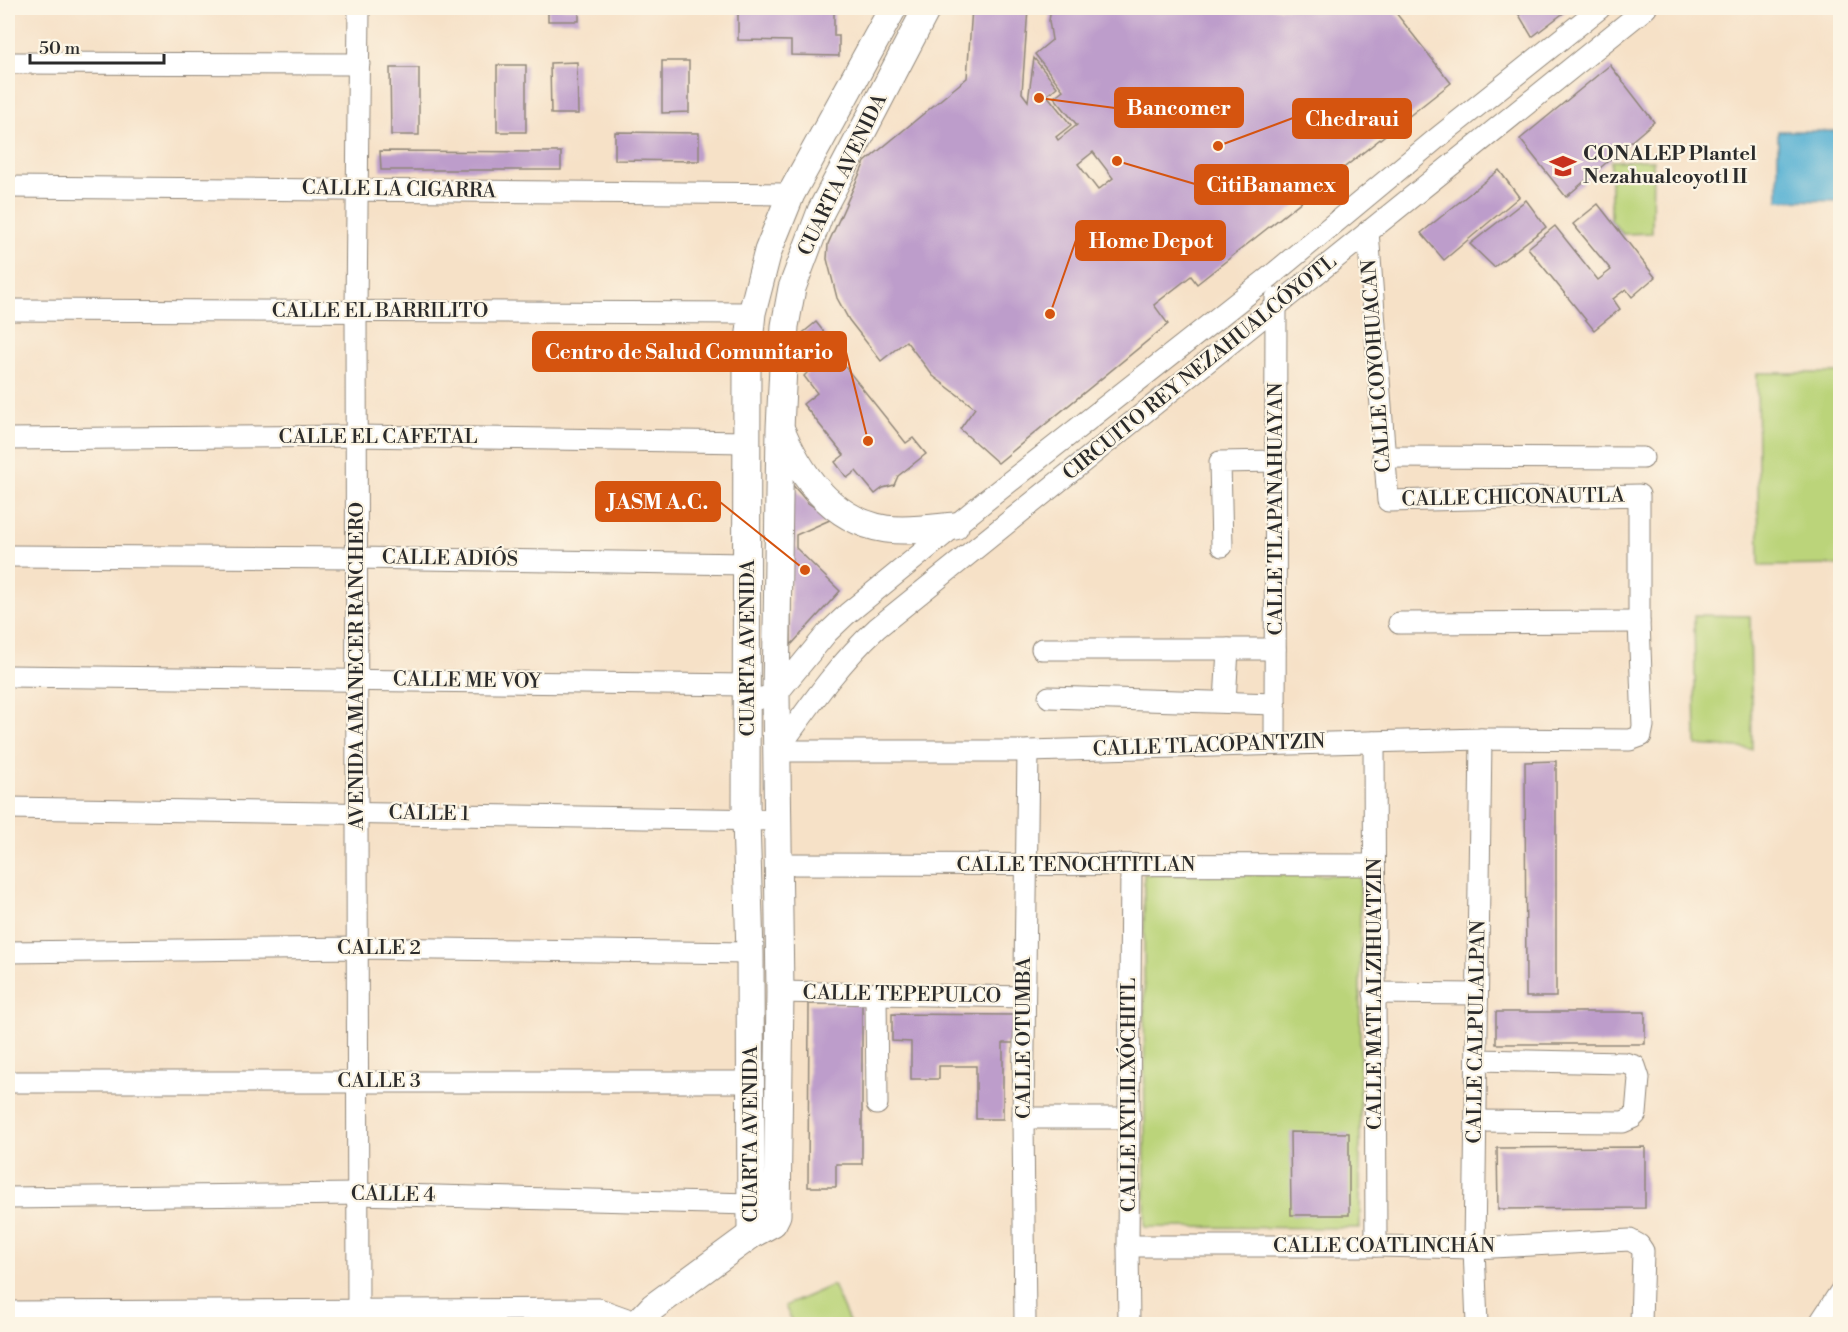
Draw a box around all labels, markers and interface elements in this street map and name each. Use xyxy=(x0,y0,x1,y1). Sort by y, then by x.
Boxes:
scale bar xyxy=(30,27,164,65)
text: 50 m xyxy=(39,37,81,60)
callout: Bancomer xyxy=(1115,88,1243,127)
street label: CUARTA AVENIDA xyxy=(793,89,894,260)
text: Bancomer xyxy=(1127,96,1231,122)
callout: Chedraui xyxy=(1293,99,1411,138)
text: Chedraui xyxy=(1305,107,1399,133)
place label: CONALEP Plantel Nezahualcoyotl II xyxy=(1583,142,1757,190)
school or university icon: CONALEP Plantel Nezahualcoyotl II xyxy=(1548,151,1578,181)
callout: CitiBanamex xyxy=(1195,165,1348,204)
text: CitiBanamex xyxy=(1206,173,1337,199)
street label: CALLE LA CIGARRA xyxy=(302,176,498,204)
callout: Home Depot xyxy=(1076,221,1225,260)
text: Home Depot xyxy=(1089,229,1214,255)
street label: CIRCUITO REY NEZAHUALCÓYOTL xyxy=(1057,249,1342,486)
street label: CALLE COYOHUACAN xyxy=(1357,258,1397,473)
street label: CALLE EL BARRILITO xyxy=(272,299,488,324)
callout: Centro de Salud Comunitario xyxy=(533,332,846,371)
text: Centro de Salud Comunitario xyxy=(545,340,833,366)
street label: CALLE TLAPANAHUAYAN xyxy=(1264,382,1289,636)
street label: CALLE EL CAFETAL xyxy=(279,425,477,450)
callout: JASM A.C. xyxy=(596,482,720,521)
street label: CALLE CHICONAUTLA xyxy=(1401,484,1626,512)
text: JASM A.C. xyxy=(605,490,708,516)
street label: AVENIDA AMANECER RANCHERO xyxy=(345,502,370,831)
street label: CALLE ADIÓS xyxy=(382,544,518,573)
street label: CUARTA AVENIDA xyxy=(736,558,761,736)
street label: CALLE ME VOY xyxy=(393,667,542,695)
street label: CALLE TLACOPANTZIN xyxy=(1092,729,1326,763)
street label: CALLE 1 xyxy=(388,801,470,827)
street label: CALLE TENOCHTITLAN xyxy=(957,853,1196,878)
street label: CALLE MATLALZIHUATZIN xyxy=(1363,858,1388,1130)
street label: CALLE CALPULALPAN xyxy=(1463,920,1491,1144)
street label: CALLE 2 xyxy=(337,936,421,961)
street label: CALLE OTUMBA xyxy=(1012,956,1037,1119)
street label: CALLE IXTLILXÓCHITL xyxy=(1116,978,1142,1212)
street label: CALLE TEPEPULCO xyxy=(802,981,1002,1009)
street label: CUARTA AVENIDA xyxy=(739,1044,764,1222)
street label: CALLE 3 xyxy=(337,1069,421,1094)
street label: CALLE 4 xyxy=(351,1182,435,1208)
street label: CALLE COATLINCHÁN xyxy=(1273,1233,1495,1259)

